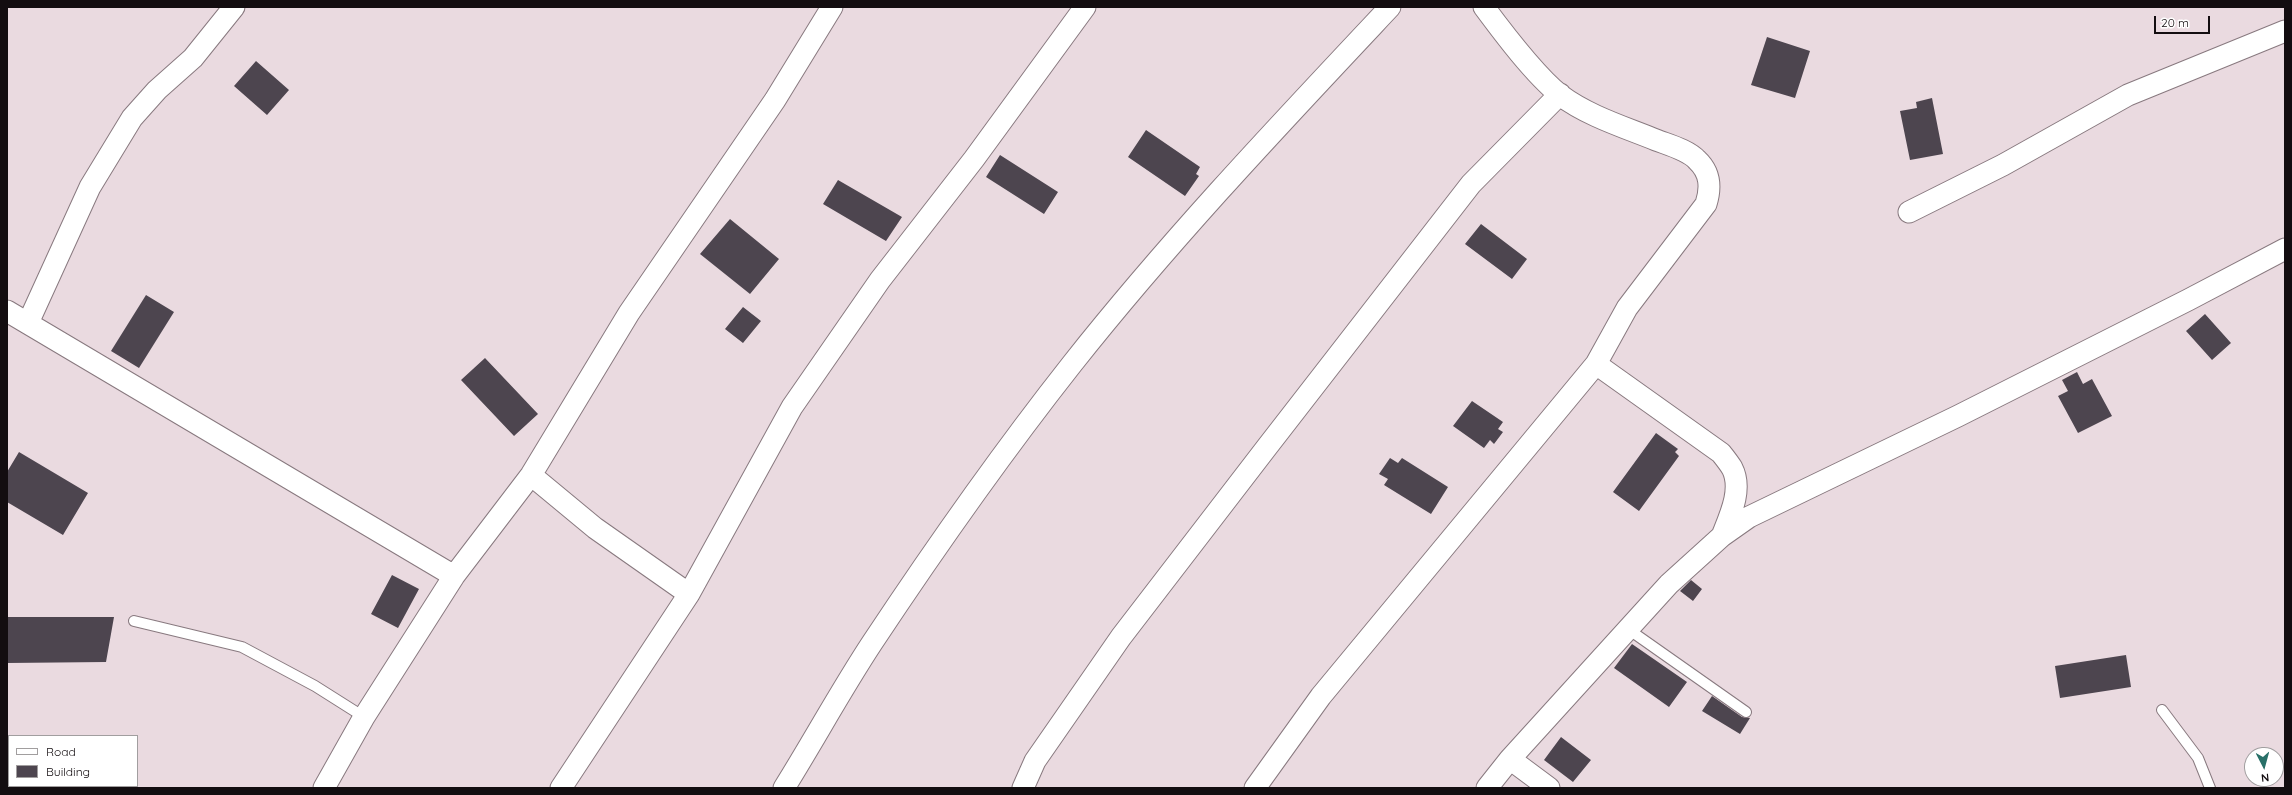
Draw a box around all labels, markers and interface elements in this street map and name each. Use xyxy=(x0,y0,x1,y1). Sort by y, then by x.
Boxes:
scale bar xyxy=(2156,8,2212,34)
text: 20 m xyxy=(2161,15,2189,30)
legend xyxy=(8,735,138,787)
text: Road xyxy=(46,744,76,759)
north arrow xyxy=(2244,747,2284,787)
text: Building xyxy=(46,764,90,779)
text: N xyxy=(2260,771,2270,785)

